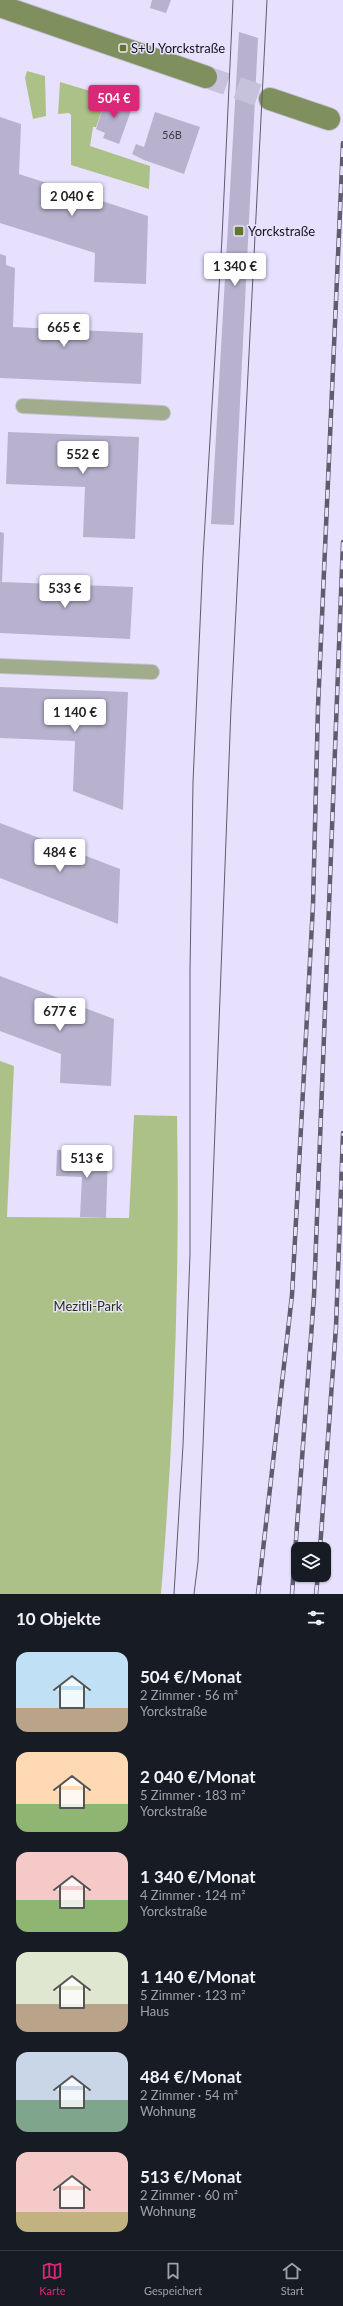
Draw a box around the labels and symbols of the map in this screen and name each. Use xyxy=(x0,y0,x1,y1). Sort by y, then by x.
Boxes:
place label: S+U Yorckstraße xyxy=(131,40,225,56)
marker: S+U Yorckstraße xyxy=(118,43,128,53)
pin: 504 € xyxy=(86,85,142,119)
house number: 56B xyxy=(162,128,182,141)
pin: 2 040 € xyxy=(35,183,109,217)
place label: Yorckstraße xyxy=(248,223,315,239)
marker: Yorckstraße xyxy=(233,225,245,237)
pin: 1 340 € xyxy=(198,253,272,287)
pin: 665 € xyxy=(36,314,92,348)
pin: 552 € xyxy=(55,441,111,475)
pin: 533 € xyxy=(37,575,93,609)
pin: 1 140 € xyxy=(38,699,112,733)
pin: 484 € xyxy=(32,839,88,873)
pin: 677 € xyxy=(32,998,88,1032)
pin: 513 € xyxy=(59,1145,115,1179)
park label: Mezitli-Park xyxy=(54,1298,123,1314)

